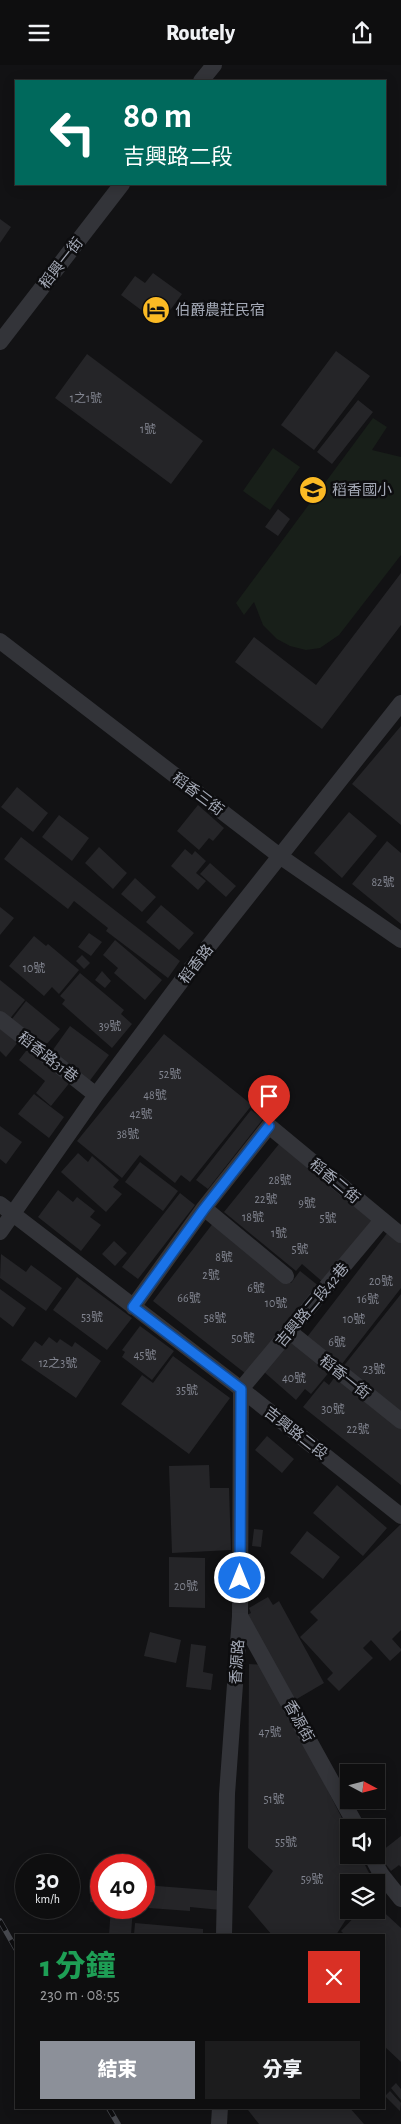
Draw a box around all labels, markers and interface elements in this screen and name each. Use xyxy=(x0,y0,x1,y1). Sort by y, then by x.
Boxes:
icon: menu xyxy=(25,19,53,47)
icon: share xyxy=(348,19,376,47)
text: Routely xyxy=(166,22,235,44)
text: 80 m xyxy=(123,99,192,134)
icon: left xyxy=(40,100,105,165)
text: 吉興路二段 xyxy=(123,146,233,168)
street label: 稻興一街 xyxy=(36,234,86,292)
hotel icon: 伯爵農莊民宿 xyxy=(141,295,171,325)
place label: 伯爵農莊民宿 xyxy=(175,302,265,318)
house number: 1之1號 xyxy=(70,391,102,404)
house number: 1號 xyxy=(140,423,156,435)
school or university icon: 稻香國小 xyxy=(298,475,328,505)
place label: 稻香國小 xyxy=(332,482,392,498)
street label: 稻香三街 xyxy=(169,770,227,818)
house number: 82號 xyxy=(371,876,395,888)
street label: 稻香路 xyxy=(176,941,216,987)
house number: 10號 xyxy=(23,962,45,974)
house number: 39號 xyxy=(99,1020,121,1032)
street label: 稻香路31巷 xyxy=(15,1029,81,1085)
house number: 52號 xyxy=(159,1068,181,1080)
pin xyxy=(248,1075,290,1126)
icon: arrive xyxy=(255,1082,283,1110)
house number: 48號 xyxy=(143,1089,167,1101)
house number: 42號 xyxy=(129,1108,153,1120)
house number: 38號 xyxy=(117,1128,139,1140)
street label: 稻香二街 xyxy=(307,1156,363,1206)
house number: 28號 xyxy=(268,1174,292,1186)
house number: 22號 xyxy=(255,1193,277,1205)
house number: 9號 xyxy=(298,1197,316,1209)
house number: 18號 xyxy=(242,1211,264,1223)
house number: 5號 xyxy=(319,1212,337,1224)
house number: 1號 xyxy=(271,1227,287,1239)
house number: 5號 xyxy=(291,1243,309,1255)
house number: 8號 xyxy=(215,1251,233,1263)
street label: 吉興路二段42巷 xyxy=(272,1260,352,1350)
house number: 2號 xyxy=(202,1269,220,1281)
house number: 20號 xyxy=(369,1275,393,1287)
house number: 6號 xyxy=(247,1282,265,1294)
house number: 66號 xyxy=(177,1292,201,1304)
house number: 16號 xyxy=(357,1293,379,1305)
house number: 10號 xyxy=(265,1297,287,1309)
house number: 53號 xyxy=(81,1311,103,1323)
house number: 58號 xyxy=(204,1312,226,1324)
house number: 10號 xyxy=(343,1313,365,1325)
house number: 50號 xyxy=(231,1332,255,1344)
house number: 6號 xyxy=(328,1336,346,1348)
house number: 45號 xyxy=(134,1349,156,1361)
street label: 稻香一街 xyxy=(317,1352,373,1402)
house number: 12之3號 xyxy=(39,1356,77,1369)
house number: 23號 xyxy=(363,1363,385,1375)
house number: 40號 xyxy=(282,1372,306,1384)
house number: 35號 xyxy=(176,1384,198,1396)
house number: 30號 xyxy=(321,1403,345,1415)
street label: 吉興路二段 xyxy=(262,1404,330,1462)
house number: 22號 xyxy=(347,1423,369,1435)
position arrow xyxy=(213,1551,265,1603)
house number: 20號 xyxy=(174,1580,198,1592)
street label: 香源路 xyxy=(227,1639,247,1685)
street label: 香源街 xyxy=(281,1697,317,1745)
house number: 47號 xyxy=(259,1726,281,1738)
north arrow xyxy=(340,1764,385,1809)
map controls xyxy=(340,1764,385,1919)
house number: 51號 xyxy=(263,1793,285,1805)
button: sound xyxy=(340,1819,385,1864)
house number: 55號 xyxy=(275,1836,297,1848)
speed limit sign: 40 xyxy=(90,1854,155,1919)
text: 30 xyxy=(36,1868,59,1893)
house number: 59號 xyxy=(301,1873,323,1885)
button: layers xyxy=(340,1874,385,1919)
text: km/h xyxy=(35,1893,60,1905)
button: close xyxy=(308,1951,360,2003)
text: 1 分鐘 xyxy=(40,1952,115,1982)
text: 230 m · 08:55 xyxy=(40,1987,120,2003)
button: 結束 xyxy=(40,2041,195,2099)
button: 分享 xyxy=(205,2041,360,2099)

